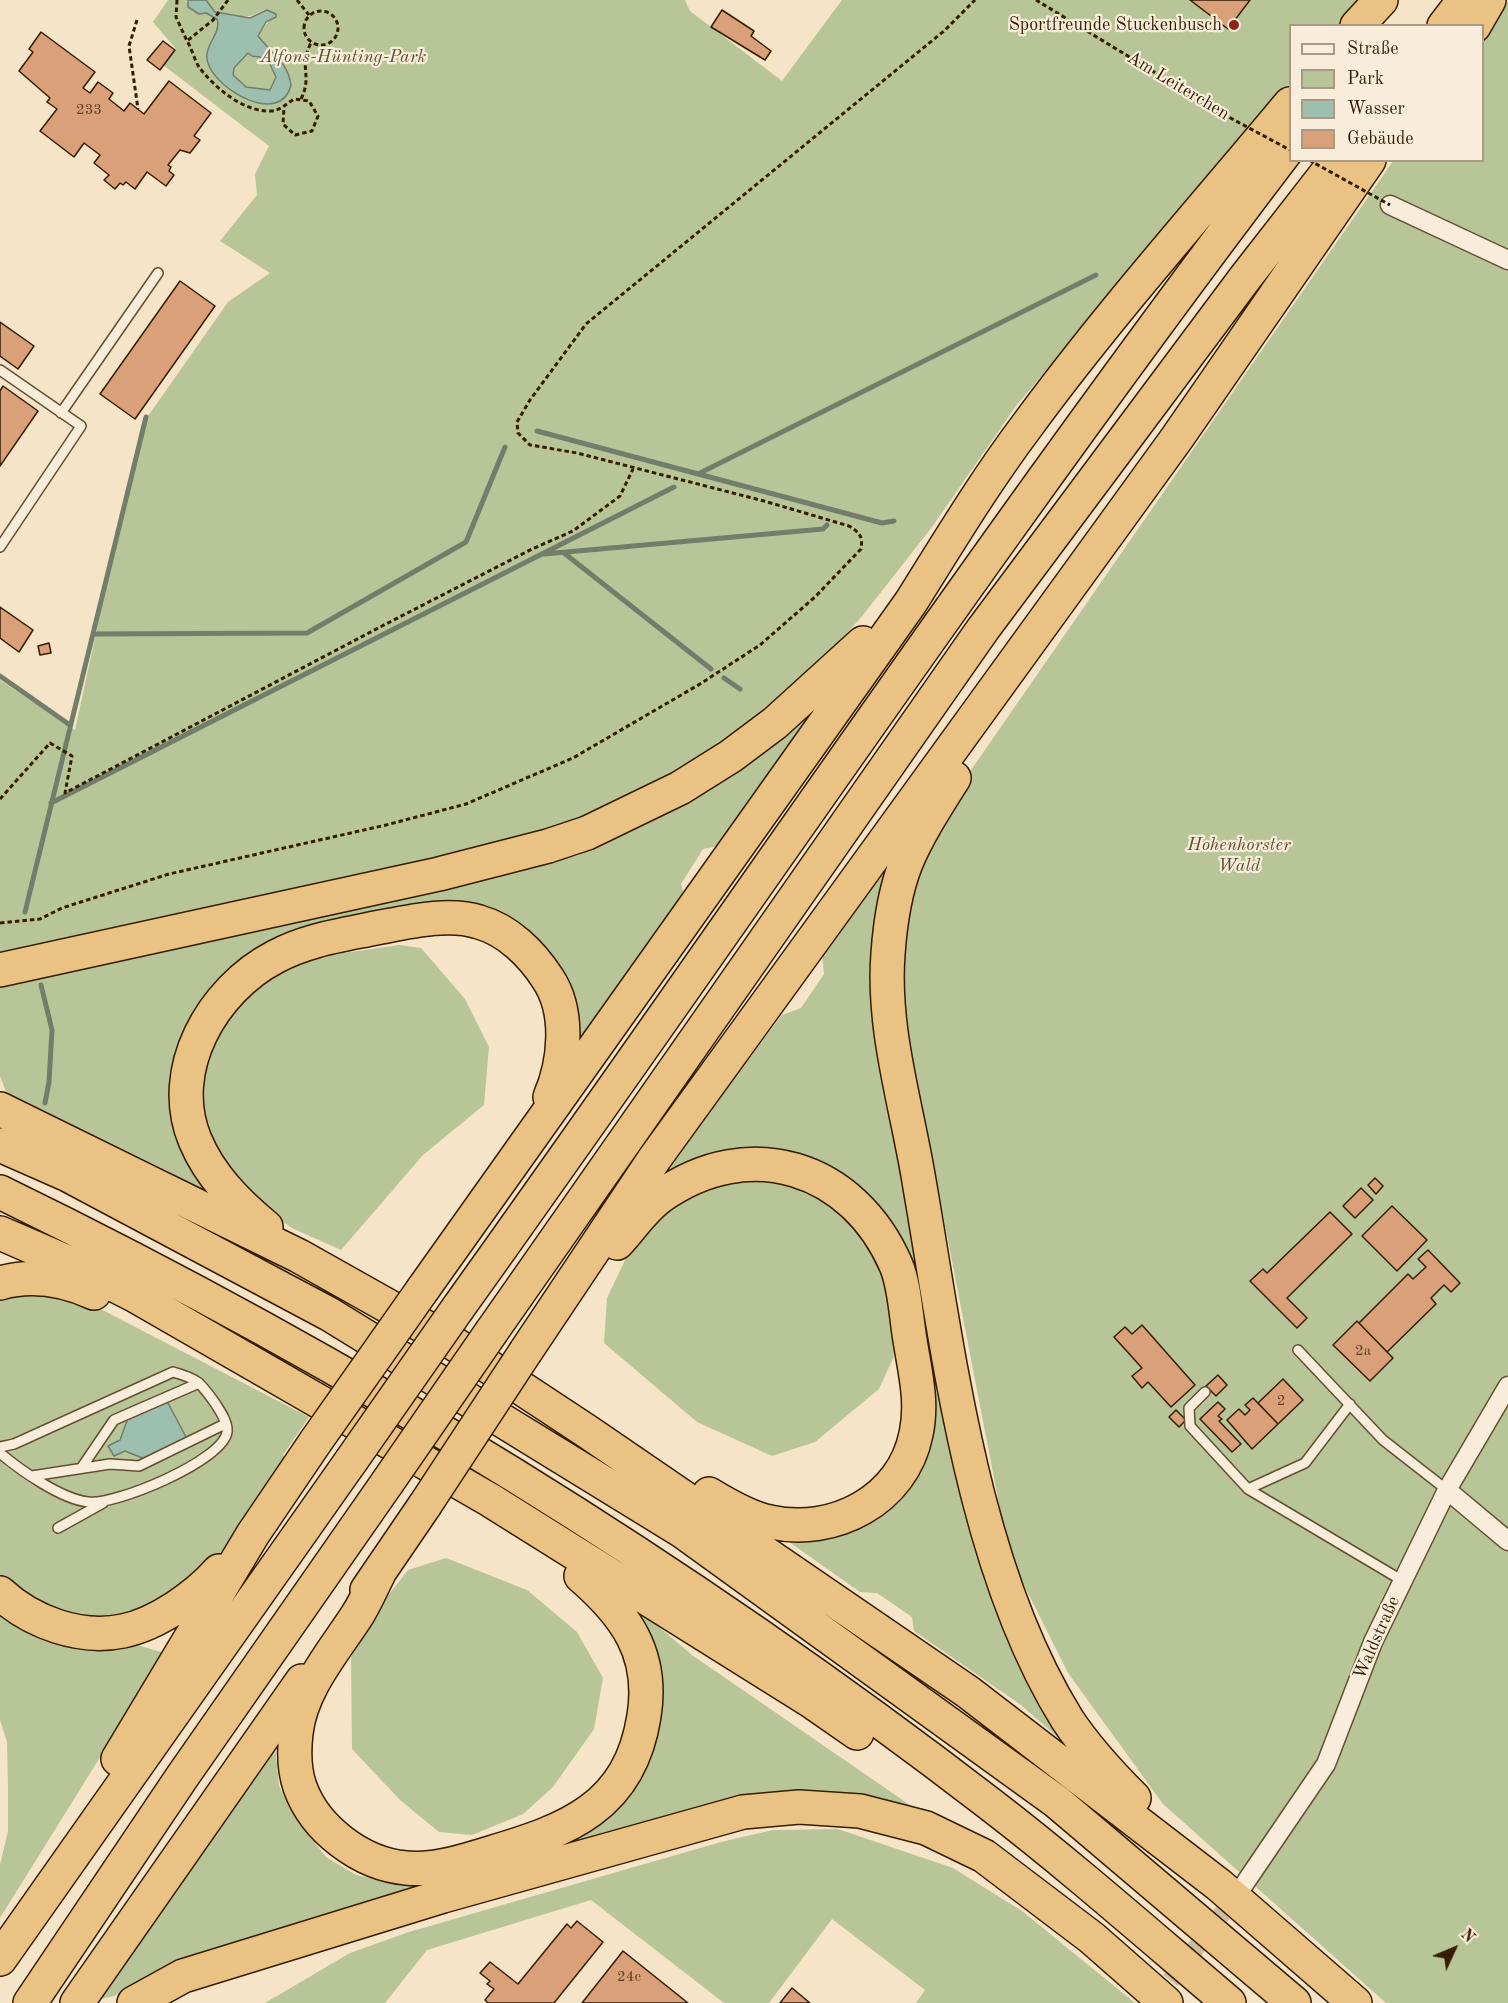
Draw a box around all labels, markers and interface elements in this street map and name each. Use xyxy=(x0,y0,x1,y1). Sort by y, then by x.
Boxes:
place label: Sportfreunde Stuckenbusch xyxy=(1009,14,1222,36)
marker: Sportfreunde Stuckenbusch xyxy=(1227,18,1241,32)
legend xyxy=(1289,24,1484,162)
text: Straße xyxy=(1347,40,1398,58)
park label: Alfons-Hünting-Park xyxy=(260,46,426,68)
street label: Am Leiterchen xyxy=(1123,47,1233,125)
text: Park xyxy=(1347,70,1384,88)
text: Wasser xyxy=(1347,100,1405,118)
house number: 233 xyxy=(76,101,102,119)
text: Gebäude xyxy=(1347,130,1414,148)
park label: Hohenhorster Wald xyxy=(1187,834,1291,876)
house number: 2a xyxy=(1355,1342,1371,1360)
house number: 2 xyxy=(1277,1392,1285,1410)
street label: Waldstraße xyxy=(1349,1593,1405,1683)
north arrow xyxy=(1424,1919,1484,1979)
text: N xyxy=(1457,1927,1477,1946)
house number: 24c xyxy=(617,1968,641,1986)

